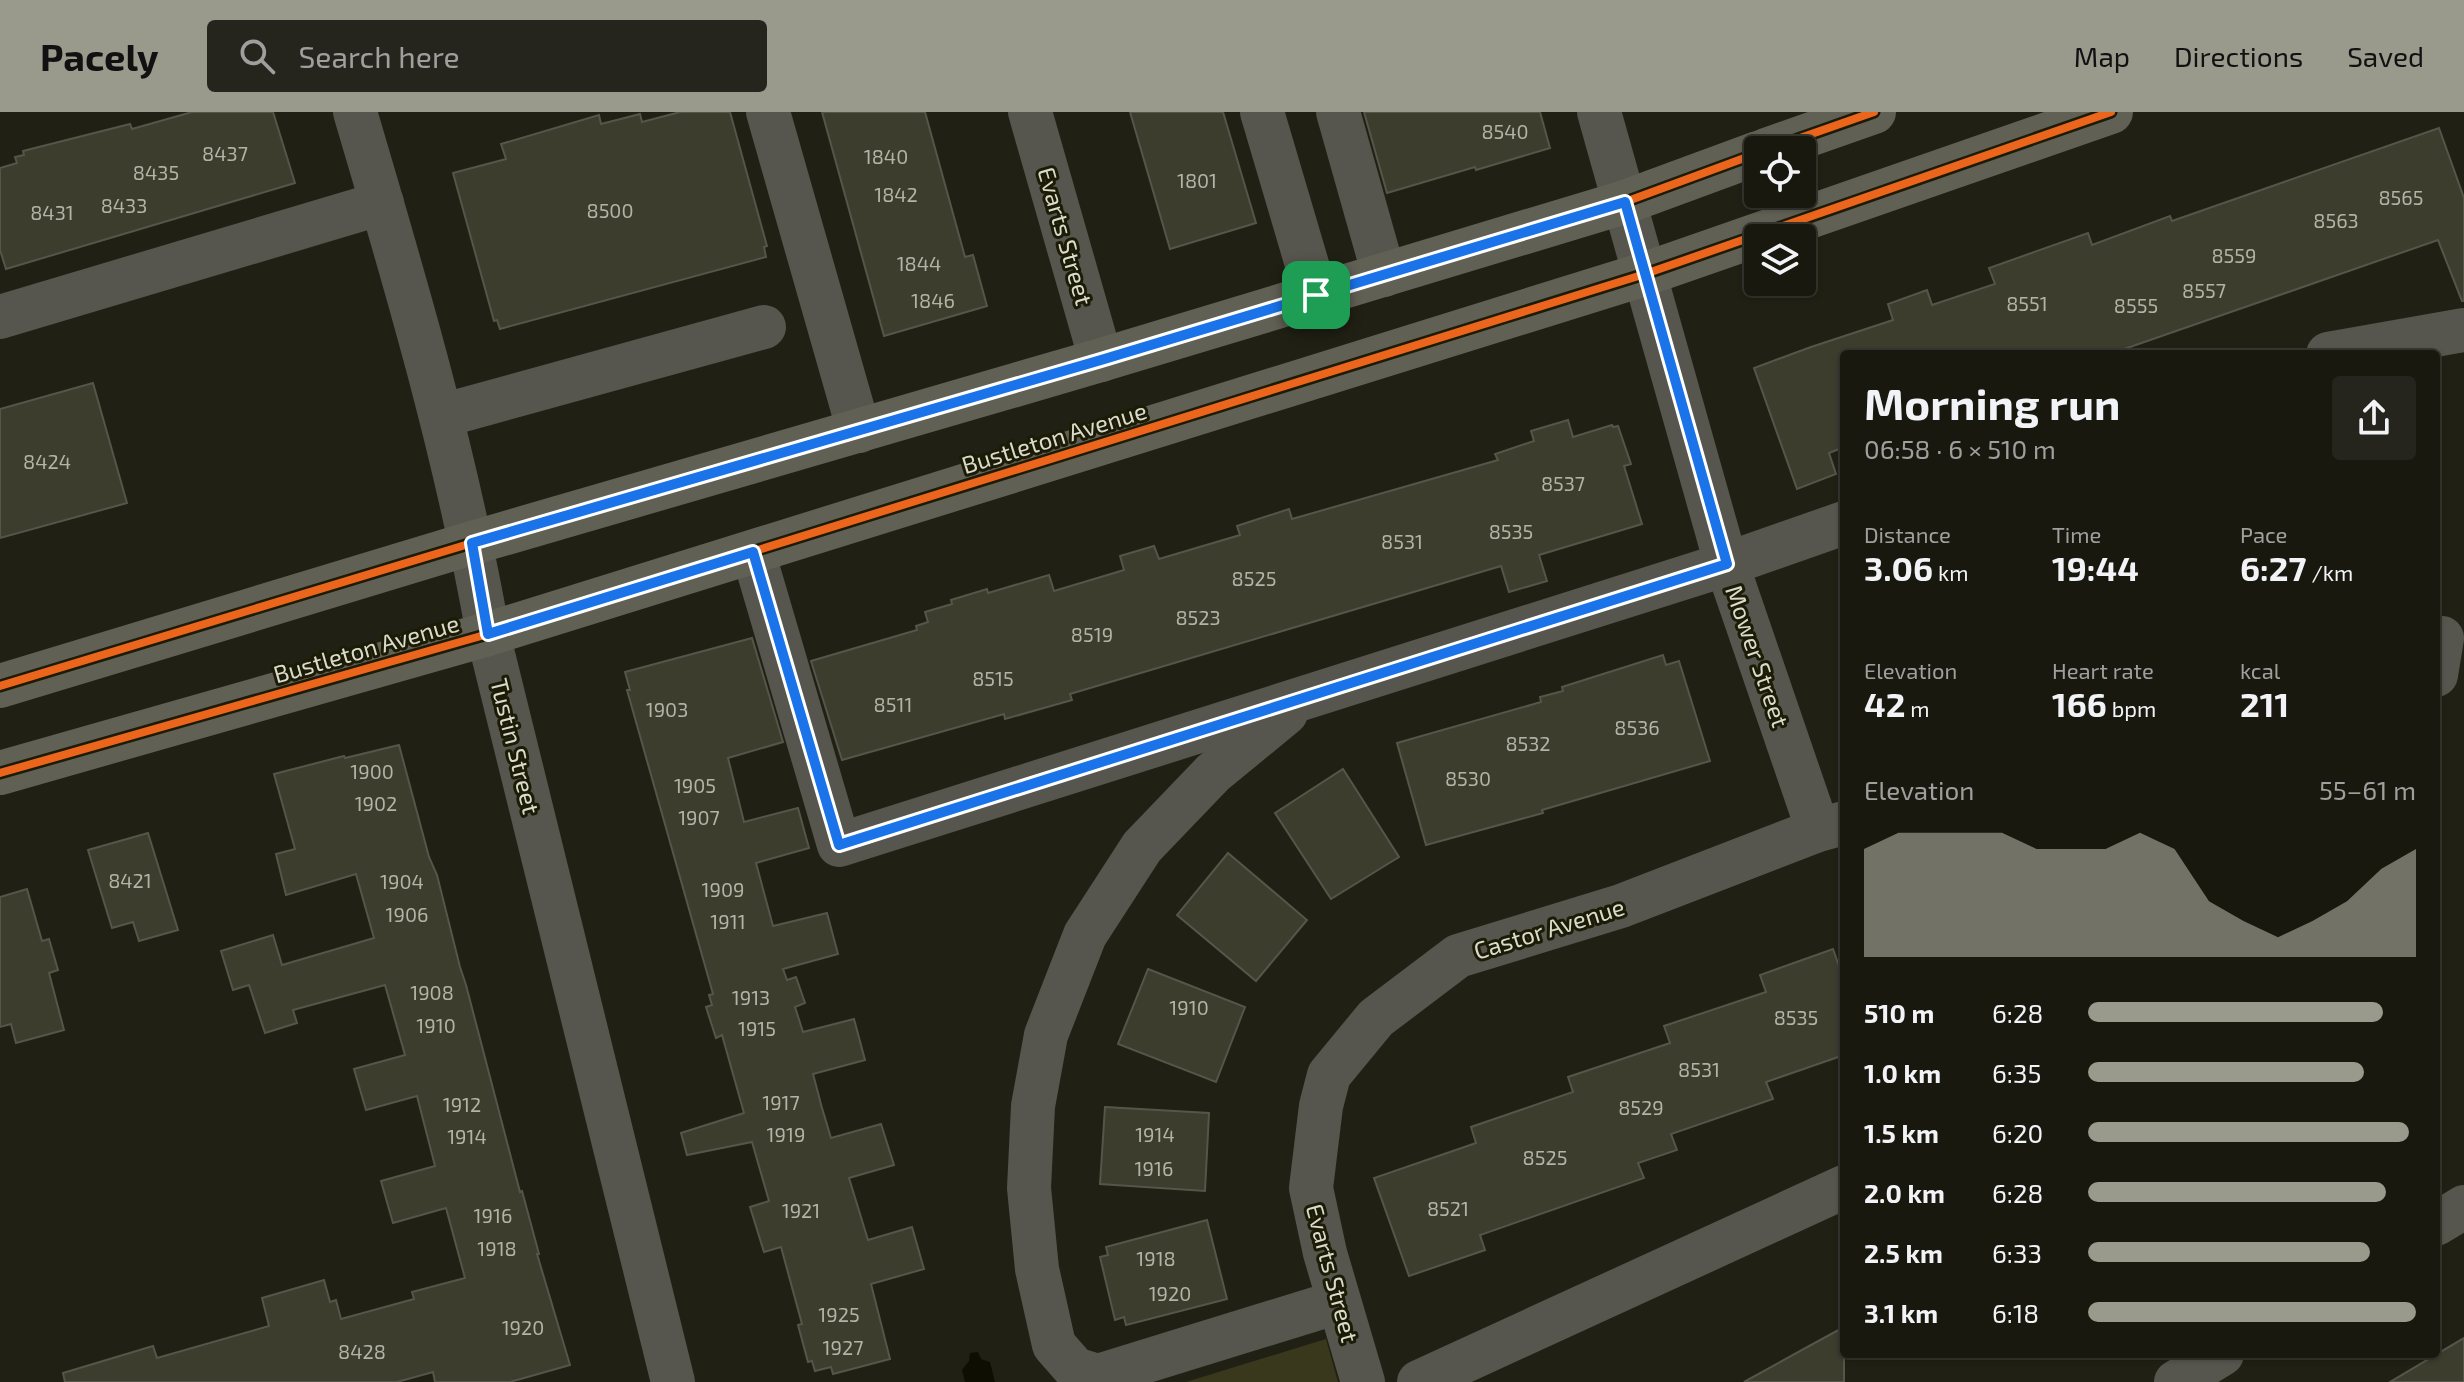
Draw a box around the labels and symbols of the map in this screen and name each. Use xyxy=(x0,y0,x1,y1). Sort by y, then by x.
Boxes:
house number: 8540 xyxy=(1481,119,1529,143)
house number: 8437 xyxy=(202,141,248,165)
house number: 1840 xyxy=(864,144,908,168)
house number: 8435 xyxy=(133,160,179,184)
street label: Evarts Street xyxy=(1032,164,1100,308)
house number: 1801 xyxy=(1177,168,1217,192)
house number: 1842 xyxy=(874,182,918,206)
house number: 8565 xyxy=(2378,185,2424,209)
house number: 8433 xyxy=(101,193,147,217)
house number: 8500 xyxy=(587,198,633,222)
house number: 8431 xyxy=(30,200,74,224)
house number: 8563 xyxy=(2313,208,2359,232)
house number: 8559 xyxy=(2211,243,2257,267)
house number: 1844 xyxy=(897,251,941,275)
pin xyxy=(1282,261,1350,329)
house number: 8557 xyxy=(2182,278,2226,302)
house number: 1846 xyxy=(911,288,955,312)
house number: 8551 xyxy=(2006,291,2048,315)
house number: 8555 xyxy=(2114,293,2158,317)
street label: Bustleton Avenue xyxy=(958,395,1150,479)
house number: 8424 xyxy=(23,449,71,473)
house number: 8537 xyxy=(1541,471,1585,495)
house number: 8535 xyxy=(1489,519,1533,543)
house number: 8531 xyxy=(1381,529,1423,553)
house number: 8525 xyxy=(1232,566,1276,590)
street label: Mower Street xyxy=(1720,581,1796,731)
house number: 8523 xyxy=(1175,605,1221,629)
street label: Bustleton Avenue xyxy=(270,608,462,688)
house number: 8519 xyxy=(1071,622,1113,646)
house number: 8515 xyxy=(972,666,1014,690)
street label: Tustin Street xyxy=(485,675,547,817)
house number: 8511 xyxy=(874,692,912,716)
house number: 1903 xyxy=(646,697,688,721)
house number: 8536 xyxy=(1614,715,1660,739)
house number: 8532 xyxy=(1505,731,1551,755)
house number: 1900 xyxy=(350,759,394,783)
house number: 8530 xyxy=(1445,766,1491,790)
house number: 1905 xyxy=(674,773,716,797)
house number: 1902 xyxy=(355,791,397,815)
house number: 1907 xyxy=(678,805,720,829)
house number: 8421 xyxy=(108,868,152,892)
house number: 1904 xyxy=(380,869,424,893)
house number: 1909 xyxy=(702,877,744,901)
street label: Castor Avenue xyxy=(1470,891,1628,965)
house number: 1906 xyxy=(386,902,428,926)
house number: 1911 xyxy=(710,909,746,933)
house number: 1908 xyxy=(410,980,454,1004)
house number: 1913 xyxy=(732,985,770,1009)
house number: 1910 xyxy=(1169,995,1209,1019)
house number: 8535 xyxy=(1774,1005,1818,1029)
house number: 1910 xyxy=(416,1013,456,1037)
house number: 1915 xyxy=(738,1016,776,1040)
house number: 8531 xyxy=(1678,1057,1720,1081)
house number: 1917 xyxy=(762,1090,800,1114)
house number: 1912 xyxy=(443,1092,481,1116)
house number: 8529 xyxy=(1618,1095,1664,1119)
house number: 1919 xyxy=(767,1122,805,1146)
house number: 1914 xyxy=(1135,1122,1175,1146)
house number: 1914 xyxy=(447,1124,487,1148)
house number: 8525 xyxy=(1523,1145,1567,1169)
house number: 1916 xyxy=(1135,1156,1173,1180)
house number: 8521 xyxy=(1427,1196,1469,1220)
house number: 1921 xyxy=(782,1198,820,1222)
street label: Evarts Street xyxy=(1301,1201,1365,1345)
house number: 1916 xyxy=(474,1203,512,1227)
house number: 1918 xyxy=(477,1236,517,1260)
house number: 1918 xyxy=(1136,1246,1176,1270)
house number: 1920 xyxy=(1149,1281,1191,1305)
house number: 1925 xyxy=(818,1302,860,1326)
house number: 1920 xyxy=(502,1315,544,1339)
house number: 1927 xyxy=(823,1335,863,1359)
house number: 8428 xyxy=(338,1339,386,1363)

